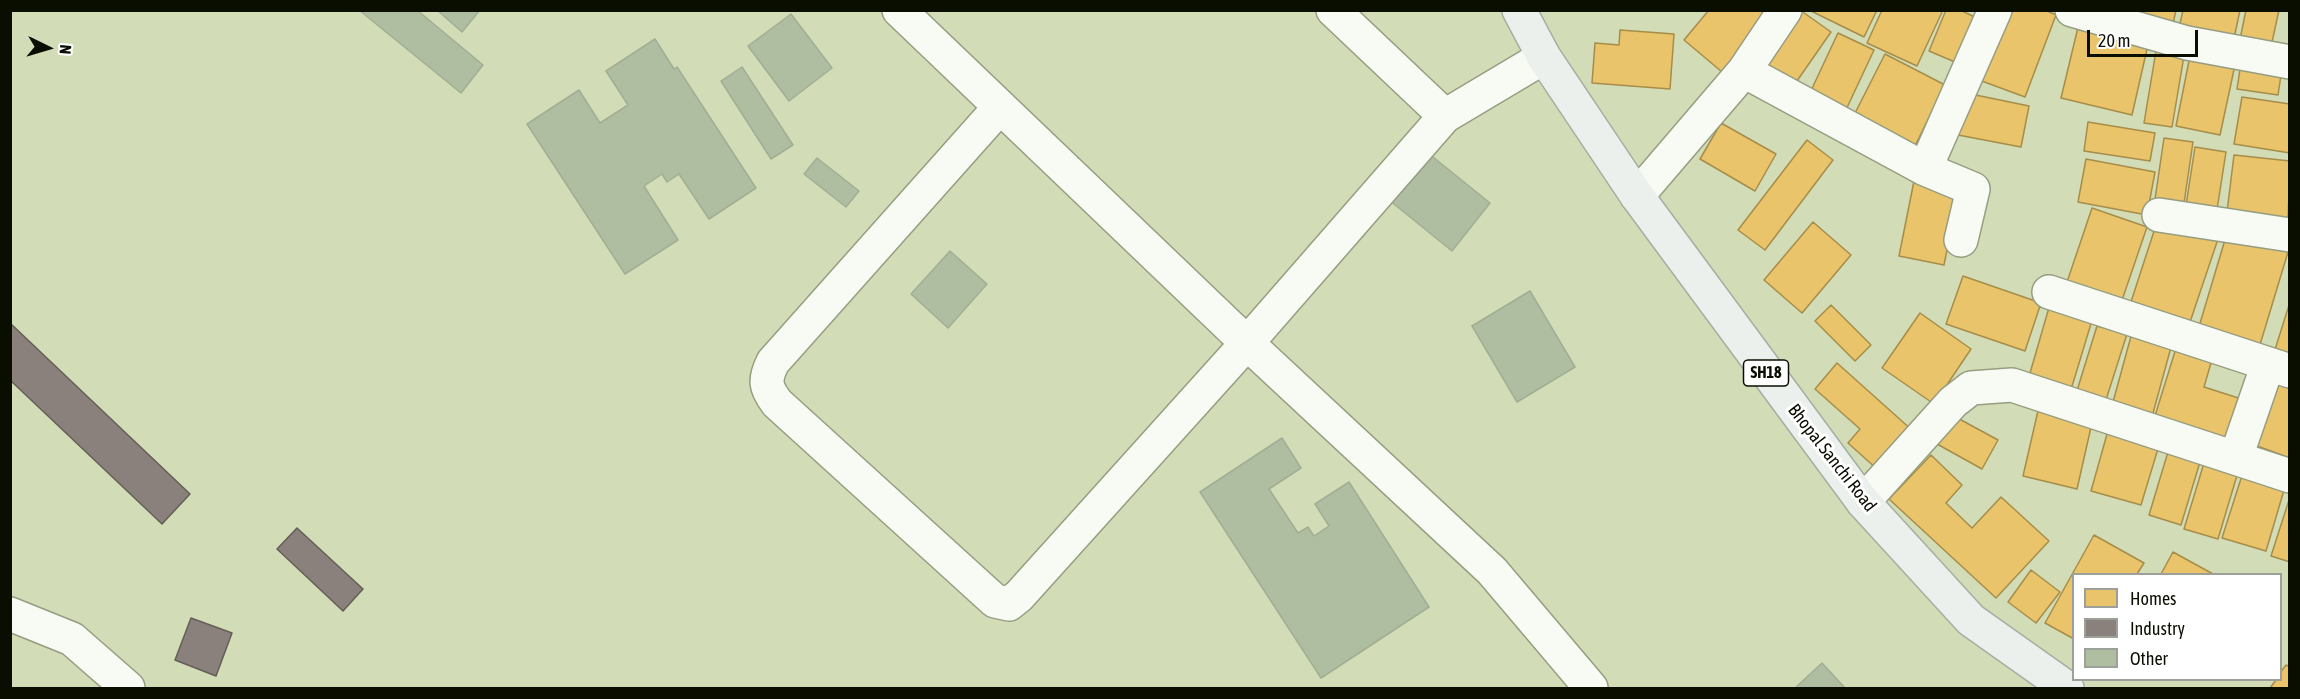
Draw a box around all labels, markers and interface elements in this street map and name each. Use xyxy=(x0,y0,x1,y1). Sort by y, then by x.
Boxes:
north arrow xyxy=(18,18,78,78)
scale bar xyxy=(2090,18,2201,56)
text: 20 m xyxy=(2098,30,2130,51)
text: N xyxy=(57,44,75,55)
road number: SH18 xyxy=(1744,360,1788,386)
street label: Bhopal Sanchi Road xyxy=(1783,400,1881,516)
legend xyxy=(2072,573,2282,681)
text: Homes xyxy=(2130,588,2176,609)
text: Industry xyxy=(2130,618,2185,639)
text: Other xyxy=(2130,648,2168,669)

